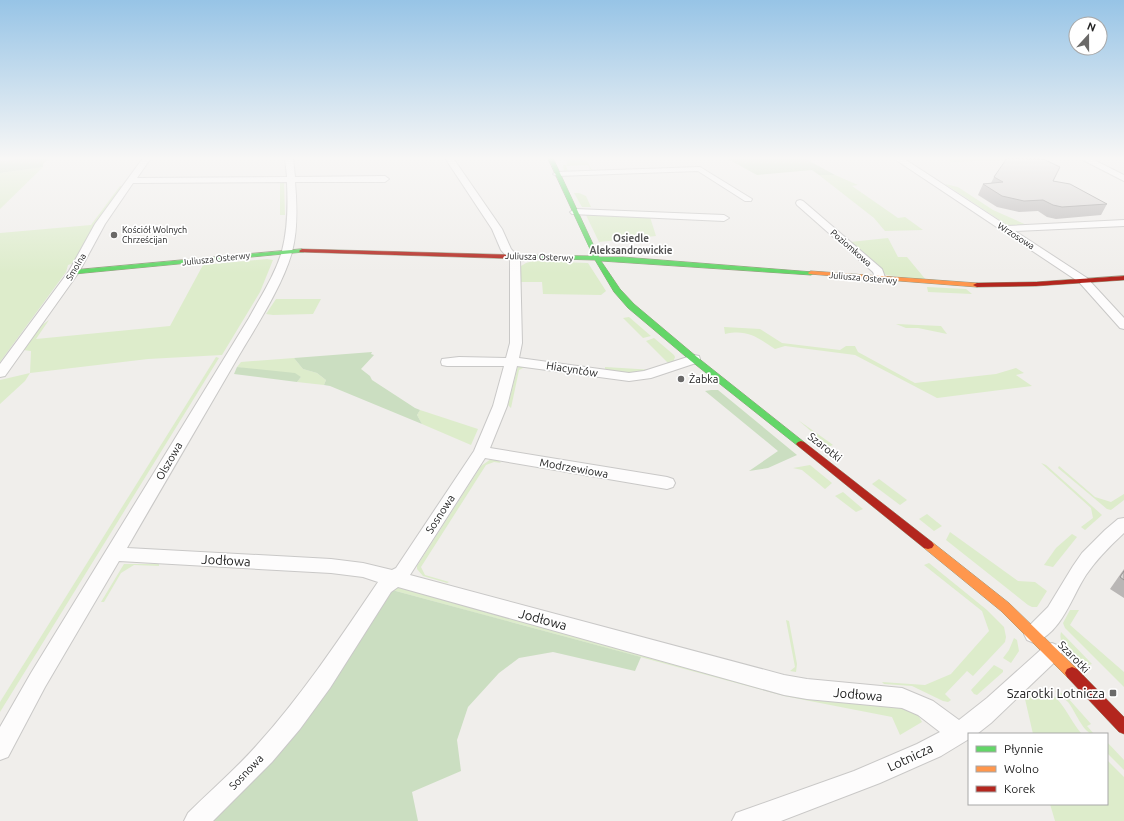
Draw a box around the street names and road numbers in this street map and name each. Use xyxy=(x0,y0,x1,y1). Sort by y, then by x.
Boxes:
street label: Wrzosowa xyxy=(996,220,1036,252)
street label: Poziomkowa xyxy=(828,227,874,269)
street label: Juliusza Osterwy xyxy=(181,250,251,268)
street label: Juliusza Osterwy xyxy=(505,251,574,263)
street label: Smolna xyxy=(64,252,88,282)
street label: Juliusza Osterwy xyxy=(828,270,898,286)
street label: Hiacyntów xyxy=(545,359,599,379)
street label: Szarotki xyxy=(806,430,844,464)
street label: Olszowa xyxy=(153,440,185,482)
street label: Modrzewiowa xyxy=(539,456,609,480)
street label: Sosnowa xyxy=(423,492,457,536)
street label: Jodłowa xyxy=(201,552,251,568)
street label: Jodłowa xyxy=(517,606,569,632)
street label: Szarotki xyxy=(1056,639,1092,675)
street label: Jodłowa xyxy=(833,685,883,703)
street label: Lotnicza xyxy=(885,740,935,774)
street label: Sosnowa xyxy=(226,752,266,792)

